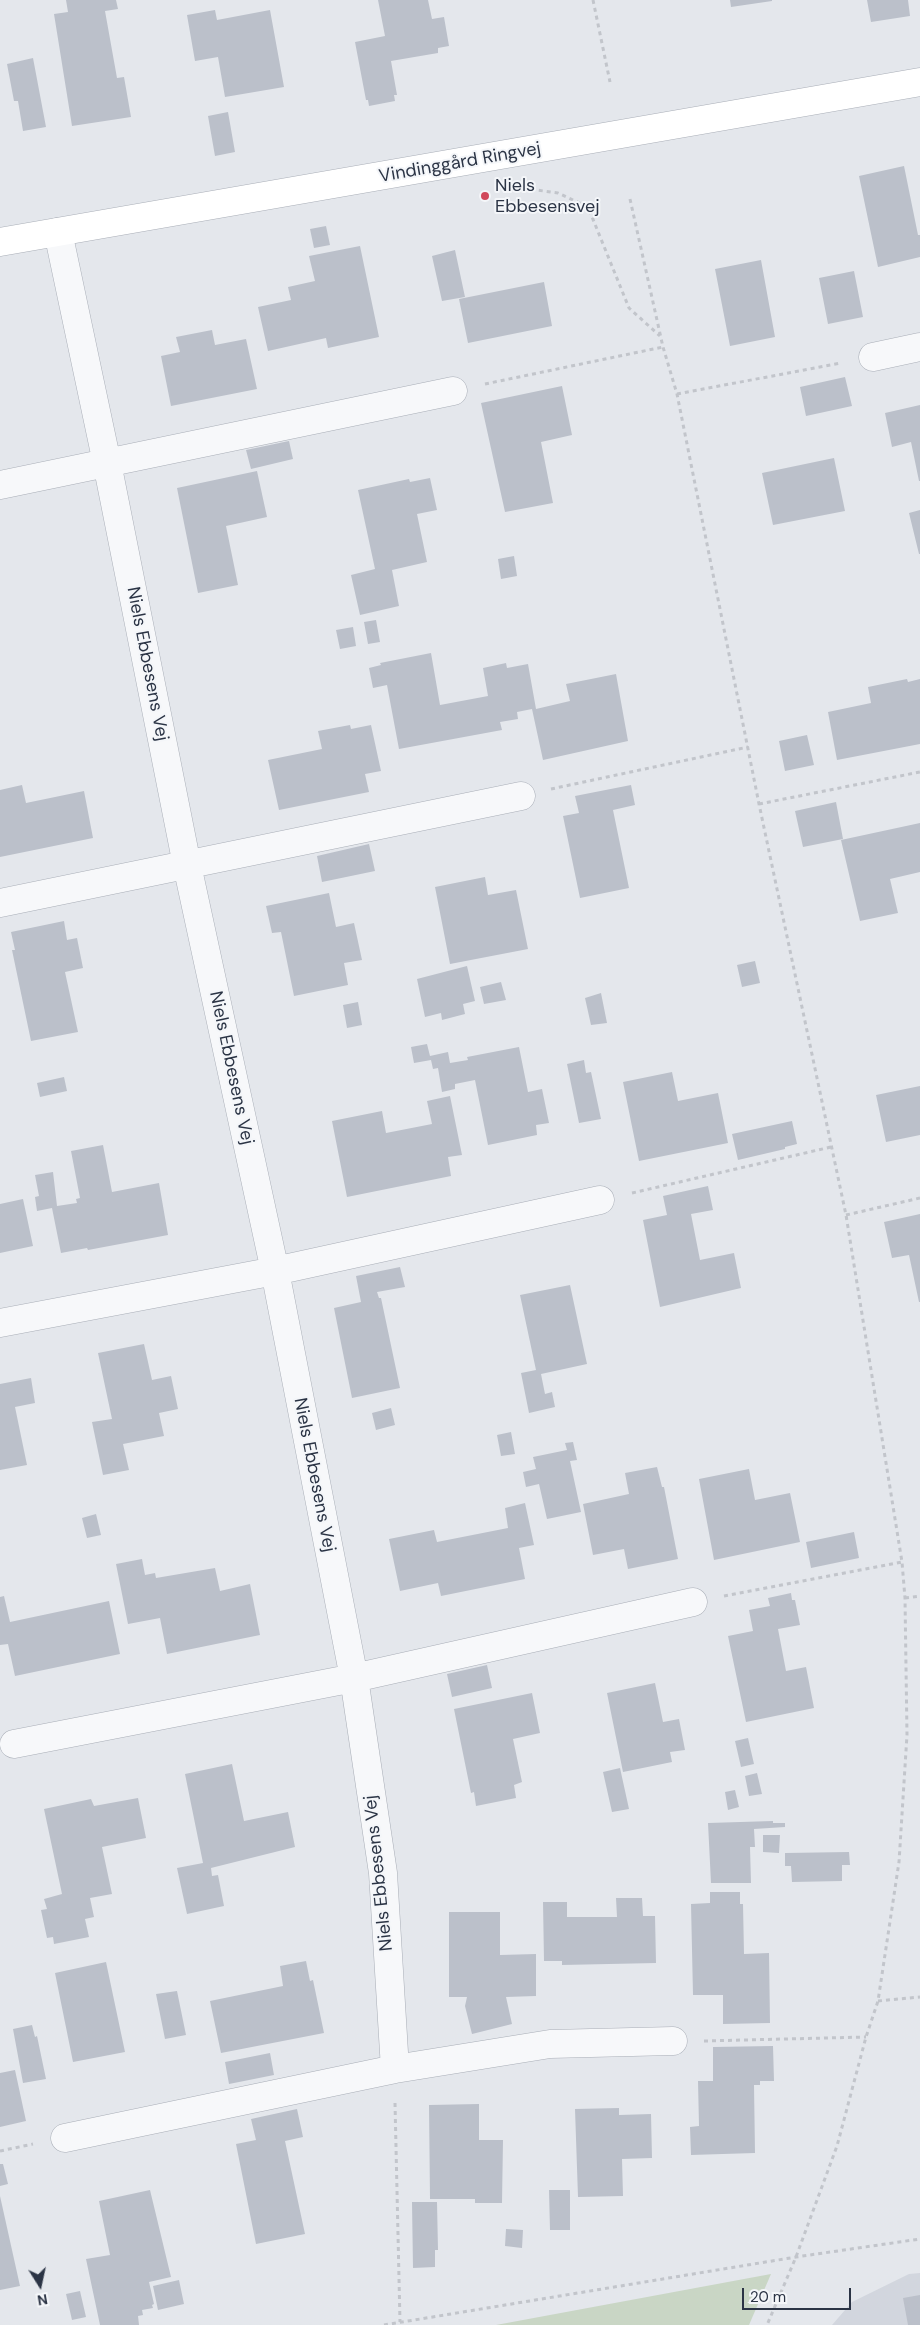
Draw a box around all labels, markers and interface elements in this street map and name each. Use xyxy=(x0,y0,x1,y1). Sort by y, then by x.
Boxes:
street label: Vindinggård Ringvej xyxy=(377,138,543,188)
place label: Niels Ebbesensvej xyxy=(495,175,600,218)
marker: Niels Ebbesensvej xyxy=(479,190,491,202)
street label: Niels Ebbesens Vej xyxy=(121,585,173,743)
street label: Niels Ebbesens Vej xyxy=(204,989,258,1147)
street label: Niels Ebbesens Vej xyxy=(288,1396,340,1554)
street label: Niels Ebbesens Vej xyxy=(360,1794,398,1952)
north arrow xyxy=(15,2260,65,2310)
scale bar xyxy=(745,2278,854,2310)
text: 20 m xyxy=(750,2287,786,2307)
text: N xyxy=(36,2290,49,2310)

